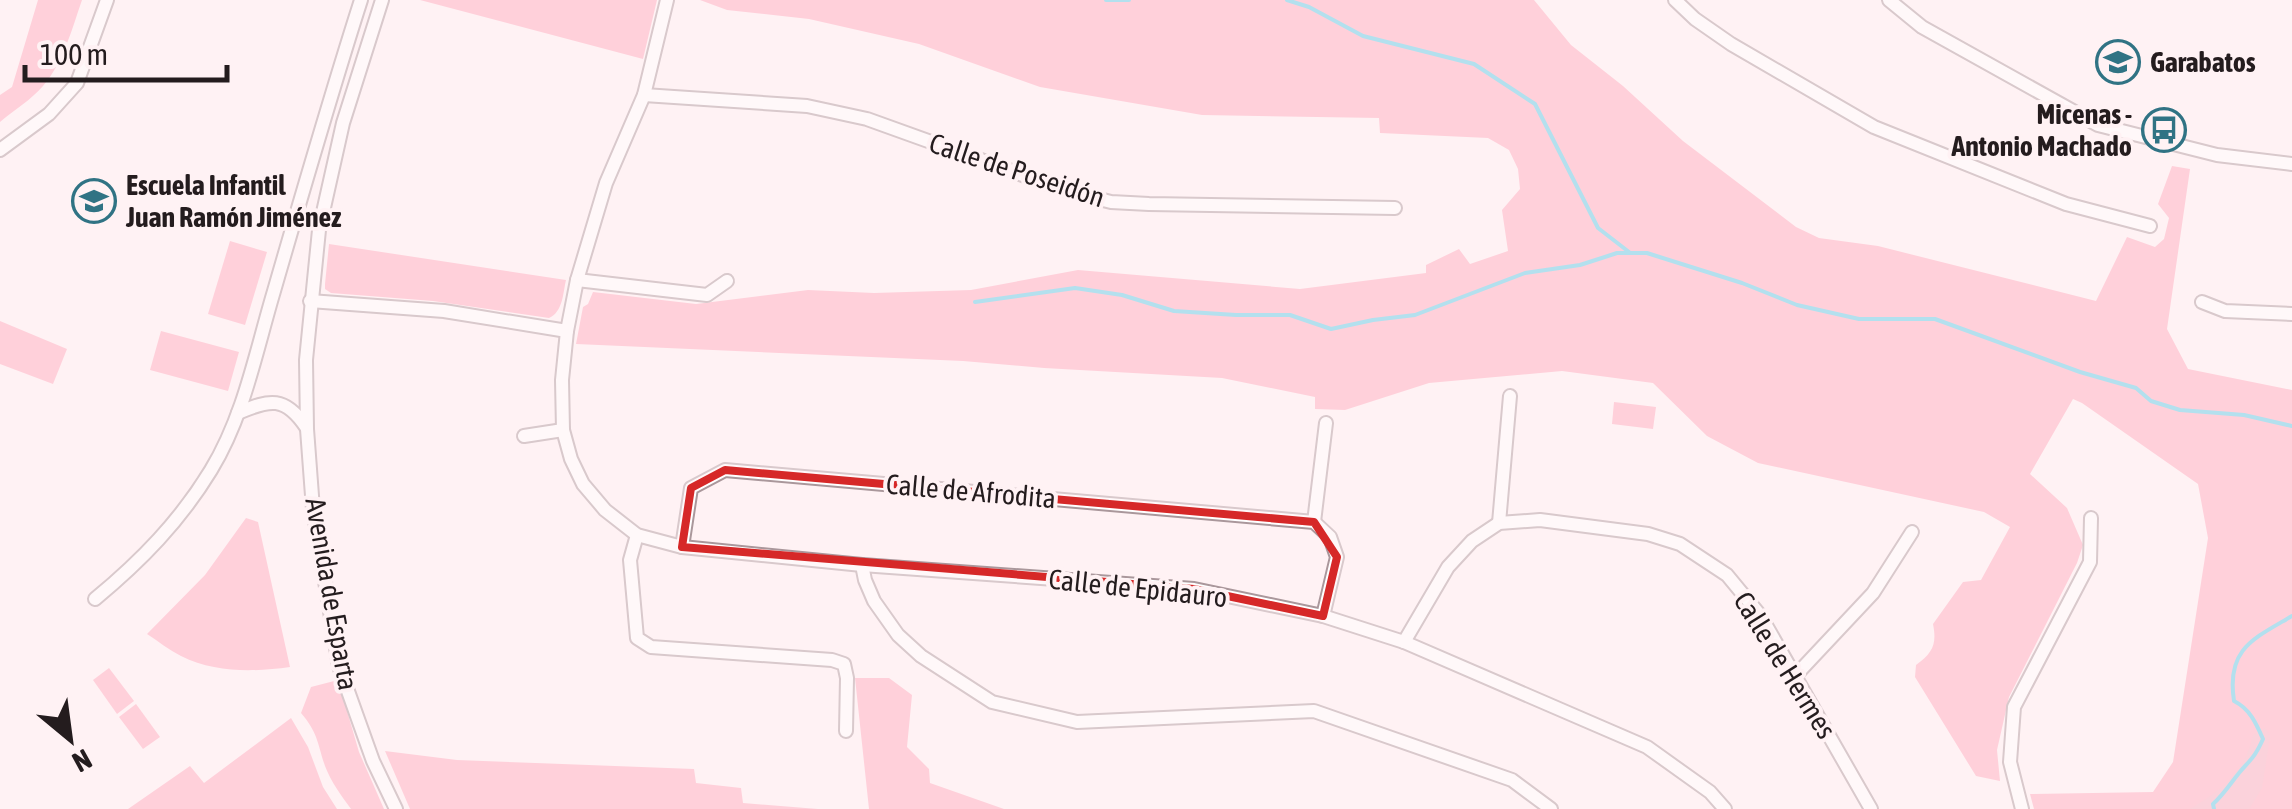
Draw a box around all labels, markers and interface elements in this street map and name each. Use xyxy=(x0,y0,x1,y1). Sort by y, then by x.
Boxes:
scale bar xyxy=(25,20,228,82)
text: 100 m xyxy=(40,37,108,71)
school or university icon: Garabatos xyxy=(2095,39,2141,85)
place label: Garabatos xyxy=(2150,46,2256,78)
place label: Micenas - Antonio Machado xyxy=(1951,98,2132,162)
bus stop icon: Micenas - Antonio Machado xyxy=(2141,107,2187,153)
street label: Calle de Poseidón xyxy=(925,127,1109,213)
place label: Escuela Infantil Juan Ramón Jiménez xyxy=(125,169,341,233)
school or university icon: Escuela Infantil Juan Ramón Jiménez xyxy=(71,178,117,224)
street label: Calle de Afrodita xyxy=(885,468,1057,514)
street label: Avenida de Esparta xyxy=(299,495,365,693)
street label: Calle de Epidauro xyxy=(1047,563,1229,613)
street label: Calle de Hermes xyxy=(1727,586,1843,744)
north arrow xyxy=(20,689,120,789)
text: N xyxy=(67,743,97,779)

